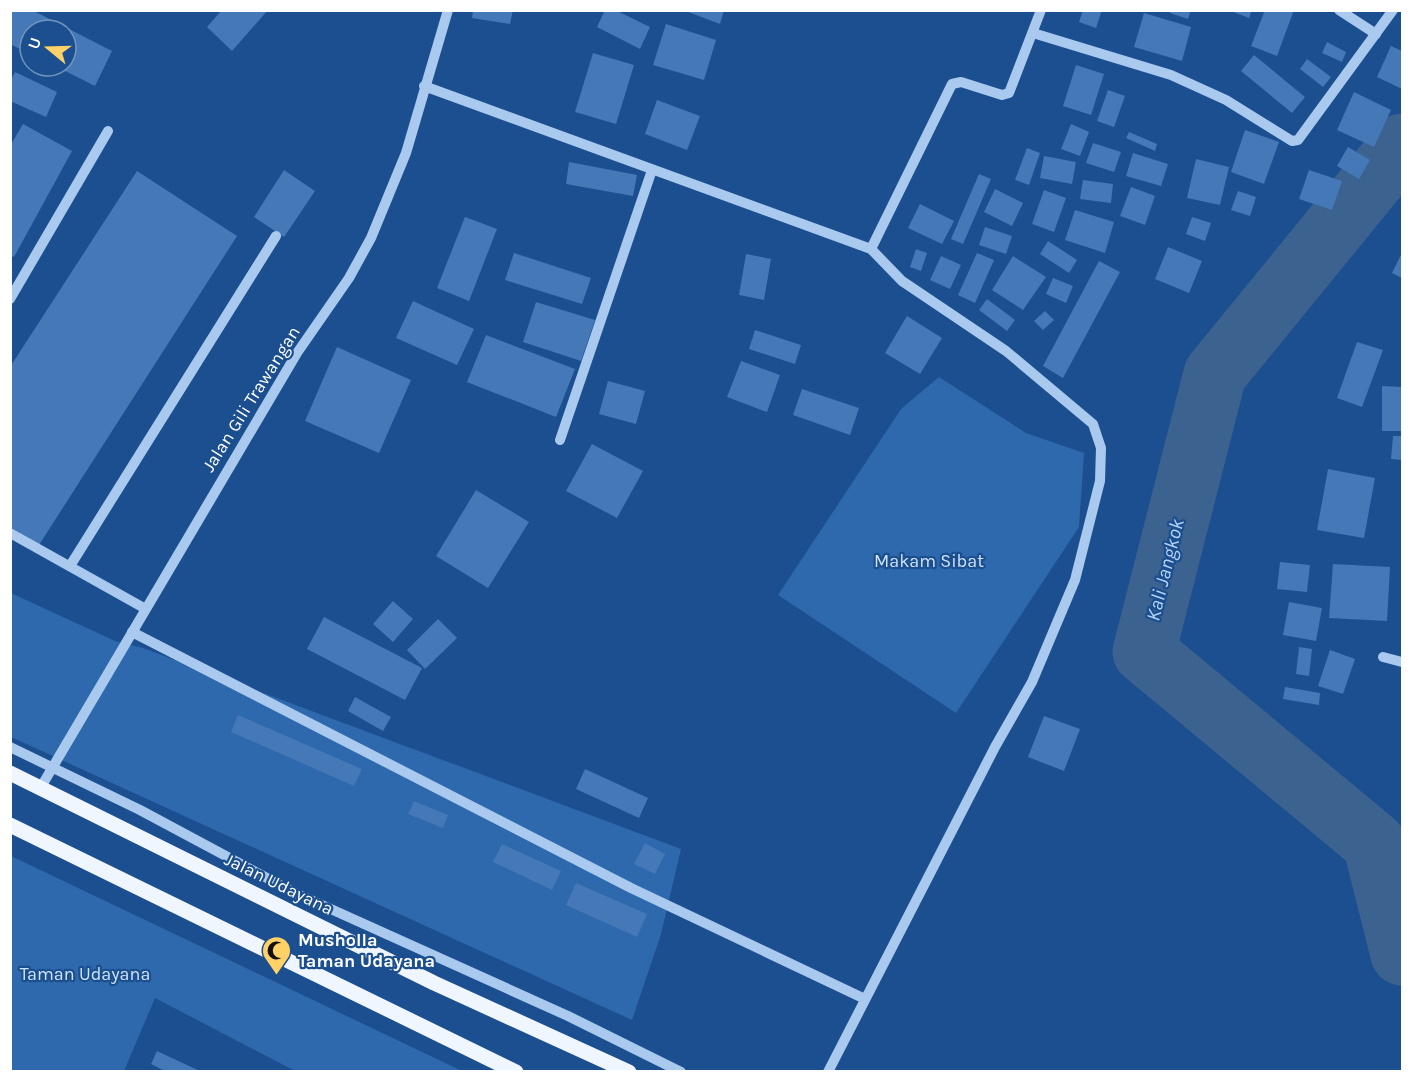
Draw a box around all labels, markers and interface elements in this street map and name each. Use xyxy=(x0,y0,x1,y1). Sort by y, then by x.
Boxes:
north arrow xyxy=(18,18,78,78)
text: U xyxy=(24,35,45,52)
street label: Jalan Gili Trawangan xyxy=(197,322,305,476)
water label: Kali Jangkok xyxy=(1141,516,1189,623)
park label: Makam Sibat xyxy=(874,550,984,572)
street label: Jalan Udayana xyxy=(221,848,337,920)
place label: Musholla Taman Udayana xyxy=(298,929,435,972)
mosque icon: Musholla Taman Udayana xyxy=(261,934,293,976)
park label: Taman Udayana xyxy=(20,963,150,985)

